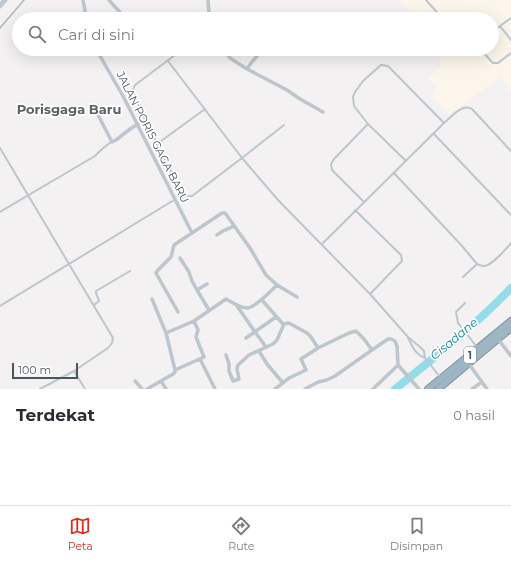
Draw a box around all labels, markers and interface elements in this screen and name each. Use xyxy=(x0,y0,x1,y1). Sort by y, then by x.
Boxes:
search box xyxy=(12,12,499,56)
icon: search xyxy=(26,23,48,45)
text: Cari di sini xyxy=(58,25,135,44)
street label: JALAN PORIS GAGA BARU xyxy=(113,68,192,205)
district label: Porisgaga Baru xyxy=(17,101,121,117)
water label: Cisadane xyxy=(427,314,481,363)
road number: 1 xyxy=(464,347,476,363)
scale bar xyxy=(12,361,78,380)
text: 100 m xyxy=(18,363,51,377)
text: Terdekat xyxy=(16,405,95,425)
text: 0 hasil xyxy=(453,407,495,423)
tab: Peta xyxy=(68,515,93,553)
tab: Rute xyxy=(228,515,255,553)
tab: Disimpan xyxy=(390,515,443,553)

